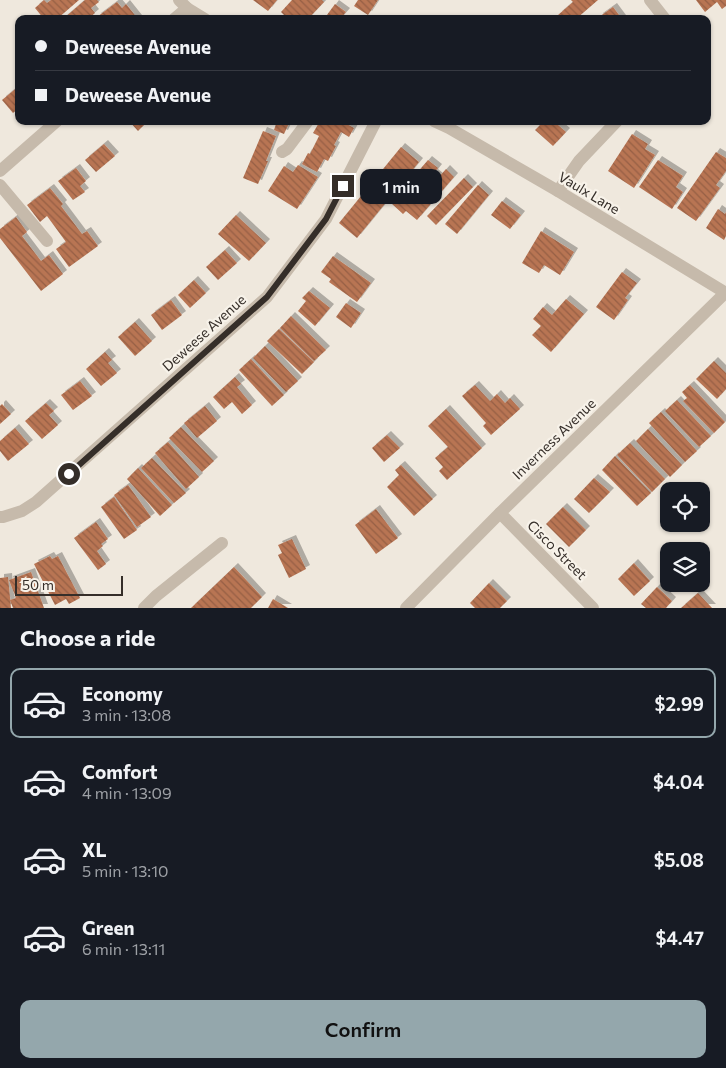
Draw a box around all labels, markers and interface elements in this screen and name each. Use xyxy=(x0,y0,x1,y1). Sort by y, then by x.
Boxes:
text: Deweese Avenue xyxy=(65,35,211,58)
text: Deweese Avenue xyxy=(65,83,211,106)
callout: 1 min xyxy=(360,168,443,204)
street label: Vaulx Lane xyxy=(556,168,623,217)
route end xyxy=(332,175,354,197)
text: 1 min xyxy=(382,177,420,196)
street label: Deweese Avenue xyxy=(158,291,249,375)
street label: Inverness Avenue xyxy=(508,395,599,483)
route start xyxy=(58,463,80,485)
map controls xyxy=(660,482,710,592)
button: locate xyxy=(660,482,710,532)
street label: Cisco Street xyxy=(524,516,591,583)
button: layers xyxy=(660,542,710,592)
scale bar xyxy=(15,573,122,596)
text: 50 m xyxy=(22,576,54,593)
text: Choose a ride xyxy=(20,624,155,651)
icon: car xyxy=(22,681,67,726)
text: Economy xyxy=(82,682,163,705)
text: $2.99 xyxy=(655,692,704,715)
text: 3 min · 13:08 xyxy=(82,705,171,724)
icon: car xyxy=(22,759,67,804)
text: Comfort xyxy=(82,760,158,783)
text: $4.04 xyxy=(653,770,704,793)
text: 4 min · 13:09 xyxy=(82,783,172,802)
icon: car xyxy=(22,837,67,882)
text: XL xyxy=(82,838,107,861)
text: $5.08 xyxy=(654,848,704,871)
text: 5 min · 13:10 xyxy=(82,861,168,880)
icon: car xyxy=(22,915,67,960)
text: Green xyxy=(82,916,134,939)
text: $4.47 xyxy=(656,926,704,949)
text: 6 min · 13:11 xyxy=(82,939,165,958)
button: Confirm xyxy=(20,1000,706,1058)

